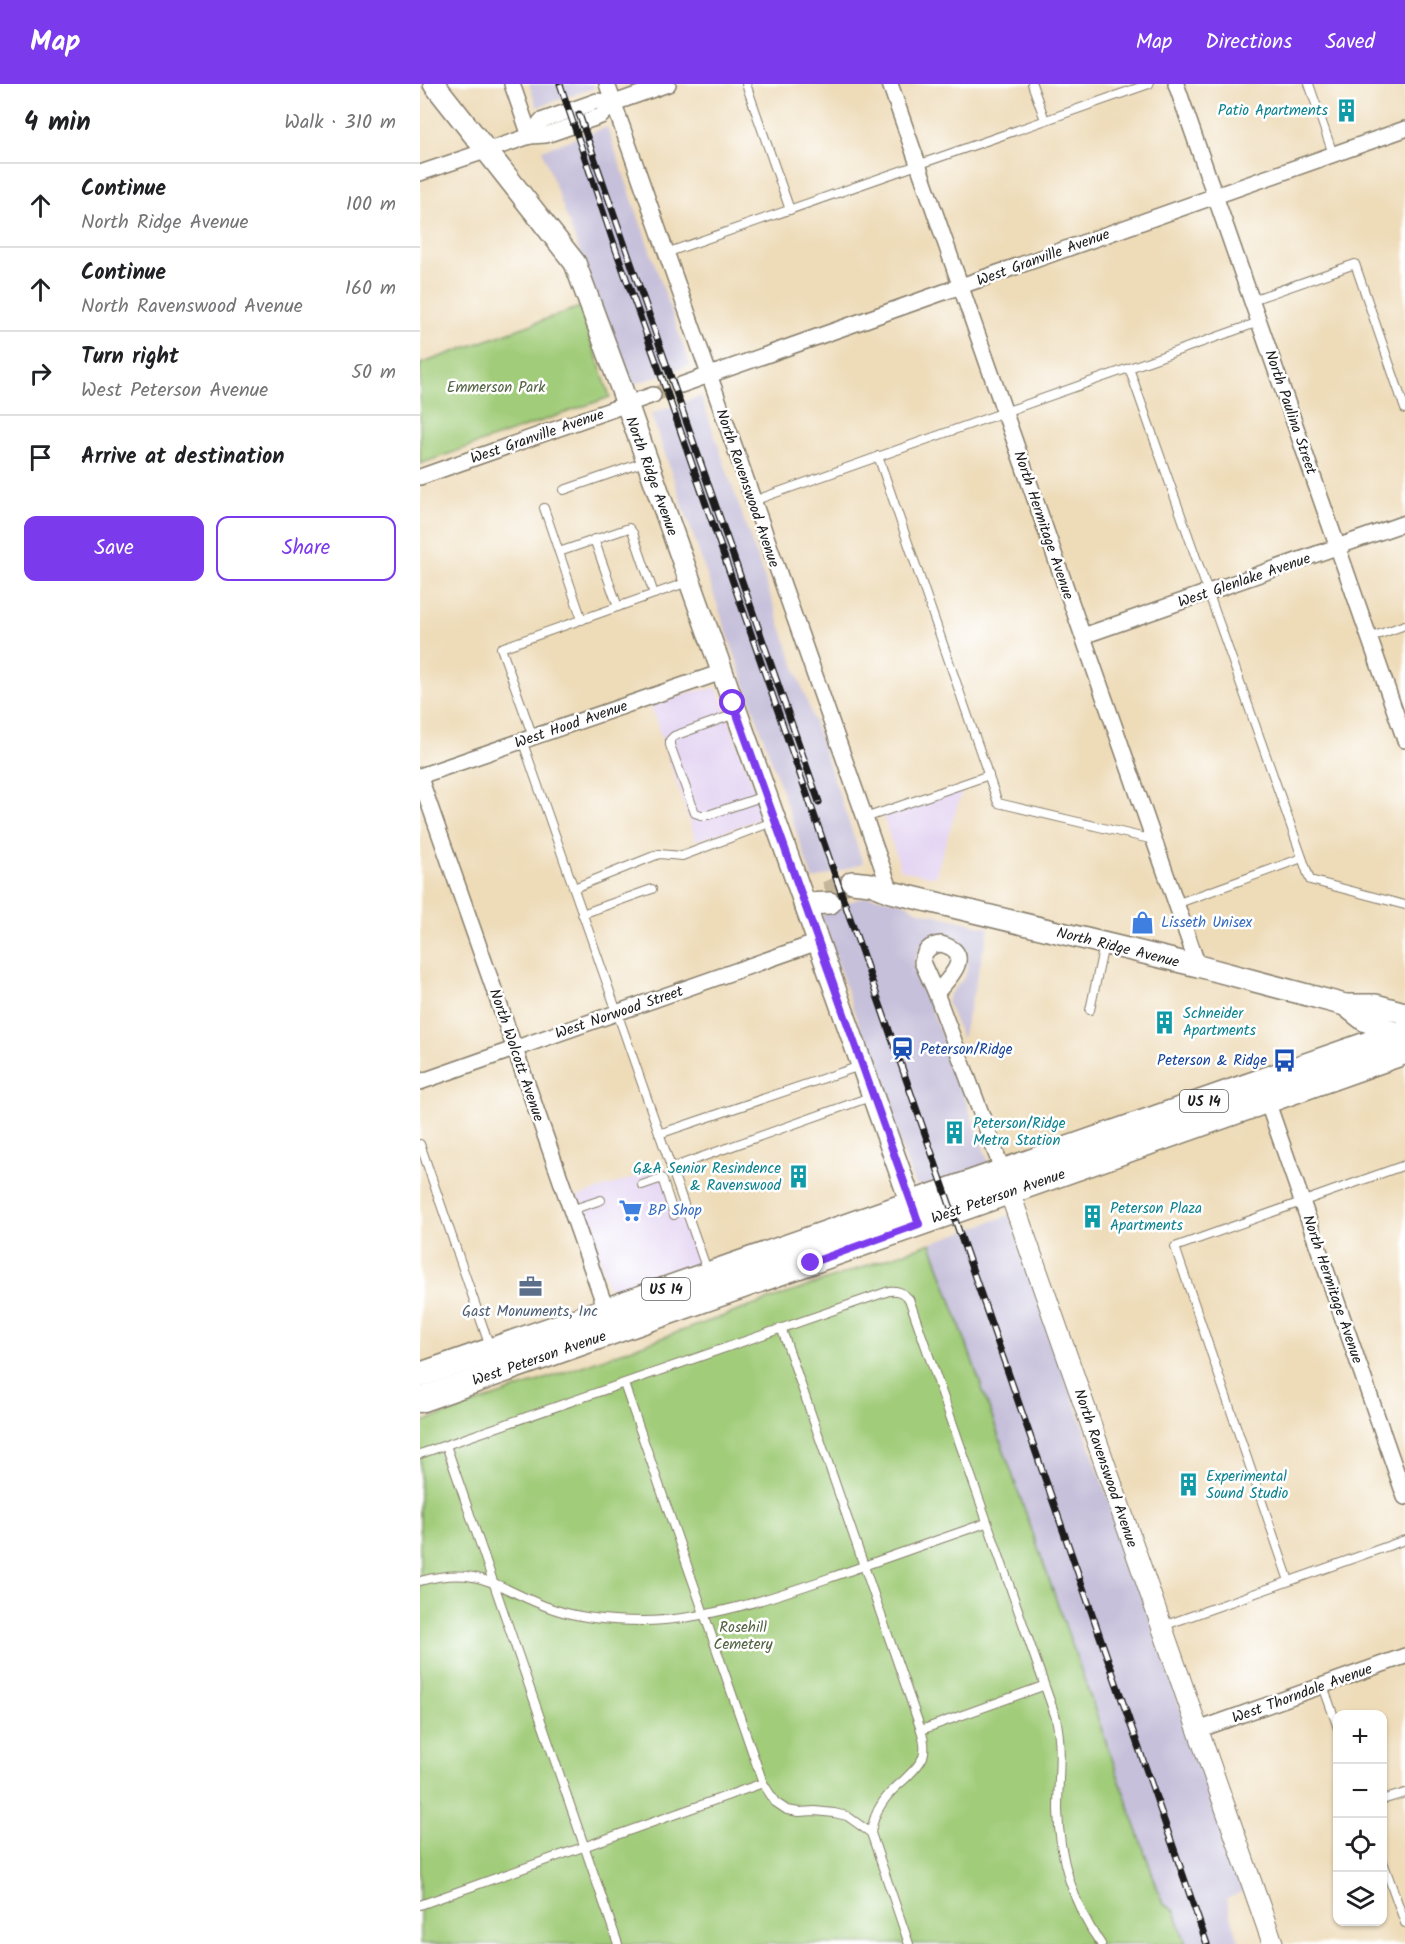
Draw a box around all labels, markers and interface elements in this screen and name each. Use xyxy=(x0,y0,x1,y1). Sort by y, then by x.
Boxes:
text: Map xyxy=(30,20,81,65)
text: Map xyxy=(1136,26,1172,59)
text: Directions xyxy=(1205,26,1292,59)
text: Saved xyxy=(1325,26,1375,59)
building icon: Patio Apartments xyxy=(1333,97,1359,123)
place label: Patio Apartments xyxy=(1218,99,1329,123)
text: 4 min xyxy=(24,102,91,144)
text: Walk · 310 m xyxy=(284,107,396,139)
text: Continue xyxy=(81,172,166,207)
icon: ahead xyxy=(24,189,57,222)
text: 100 m xyxy=(346,189,396,221)
text: North Ridge Avenue xyxy=(81,207,249,239)
street label: West Granville Avenue xyxy=(973,223,1113,293)
text: Continue xyxy=(81,256,166,291)
icon: ahead xyxy=(24,273,57,306)
text: 160 m xyxy=(345,273,396,305)
text: North Ravenswood Avenue xyxy=(81,291,303,323)
text: Turn right xyxy=(81,340,179,375)
street label: North Paulina Street xyxy=(1257,347,1323,478)
icon: right xyxy=(24,357,57,390)
text: 50 m xyxy=(351,357,396,389)
text: West Peterson Avenue xyxy=(81,375,268,407)
park label: Emmerson Park xyxy=(447,376,546,400)
street label: West Granville Avenue xyxy=(467,403,608,471)
street label: North Ravenswood Avenue xyxy=(709,406,786,571)
street label: North Ridge Avenue xyxy=(618,413,684,540)
text: Arrive at destination xyxy=(81,440,284,475)
icon: arrive xyxy=(24,441,57,474)
street label: North Hermitage Avenue xyxy=(1006,448,1080,603)
button: Save xyxy=(24,516,204,581)
button: Share xyxy=(216,516,396,581)
street label: West Glenlake Avenue xyxy=(1175,547,1314,615)
route start xyxy=(719,689,745,715)
street label: West Hood Avenue xyxy=(512,694,631,756)
shop icon: Lisseth Unisex xyxy=(1130,909,1156,935)
place label: Lisseth Unisex xyxy=(1161,911,1253,935)
street label: North Ridge Avenue xyxy=(1054,921,1182,975)
street label: West Norwood Street xyxy=(552,980,687,1046)
street label: North Wolcott Avenue xyxy=(482,986,550,1125)
place label: Schneider Apartments xyxy=(1183,1002,1257,1043)
building icon: Schneider Apartments xyxy=(1152,1009,1178,1035)
station icon: Peterson/Ridge xyxy=(889,1036,915,1062)
place label: Peterson/Ridge xyxy=(920,1038,1013,1062)
bus stop icon: Peterson & Ridge xyxy=(1272,1047,1298,1073)
place label: Peterson & Ridge xyxy=(1157,1049,1267,1073)
road number: US 14 xyxy=(1180,1090,1228,1112)
place label: Peterson/Ridge Metra Station xyxy=(973,1112,1066,1153)
building icon: Peterson/Ridge Metra Station xyxy=(942,1119,968,1145)
place label: G&A Senior Resindence & Ravenswood xyxy=(633,1157,782,1198)
street label: West Peterson Avenue xyxy=(928,1163,1069,1231)
building icon: G&A Senior Resindence & Ravenswood xyxy=(786,1164,812,1190)
supermarket icon: BP Shop xyxy=(617,1197,643,1223)
place label: Peterson Plaza Apartments xyxy=(1110,1197,1202,1238)
place label: BP Shop xyxy=(648,1199,702,1223)
building icon: Peterson Plaza Apartments xyxy=(1079,1204,1105,1230)
street label: North Hermitage Avenue xyxy=(1295,1212,1369,1367)
route end xyxy=(797,1249,823,1275)
office icon: Gast Monuments, Inc xyxy=(517,1274,543,1300)
road number: US 14 xyxy=(642,1278,690,1300)
place label: Gast Monuments, Inc xyxy=(462,1300,598,1324)
street label: West Peterson Avenue xyxy=(469,1325,610,1393)
street label: North Ravenswood Avenue xyxy=(1067,1386,1144,1551)
place label: Experimental Sound Studio xyxy=(1206,1465,1289,1506)
building icon: Experimental Sound Studio xyxy=(1175,1472,1201,1498)
park label: Rosehill Cemetery xyxy=(714,1616,773,1657)
street label: West Thorndale Avenue xyxy=(1229,1657,1376,1730)
map controls xyxy=(1333,1710,1387,1926)
button: + xyxy=(1333,1710,1387,1764)
button: − xyxy=(1333,1764,1387,1818)
button: locate xyxy=(1333,1818,1387,1872)
button: layers xyxy=(1333,1872,1387,1926)

